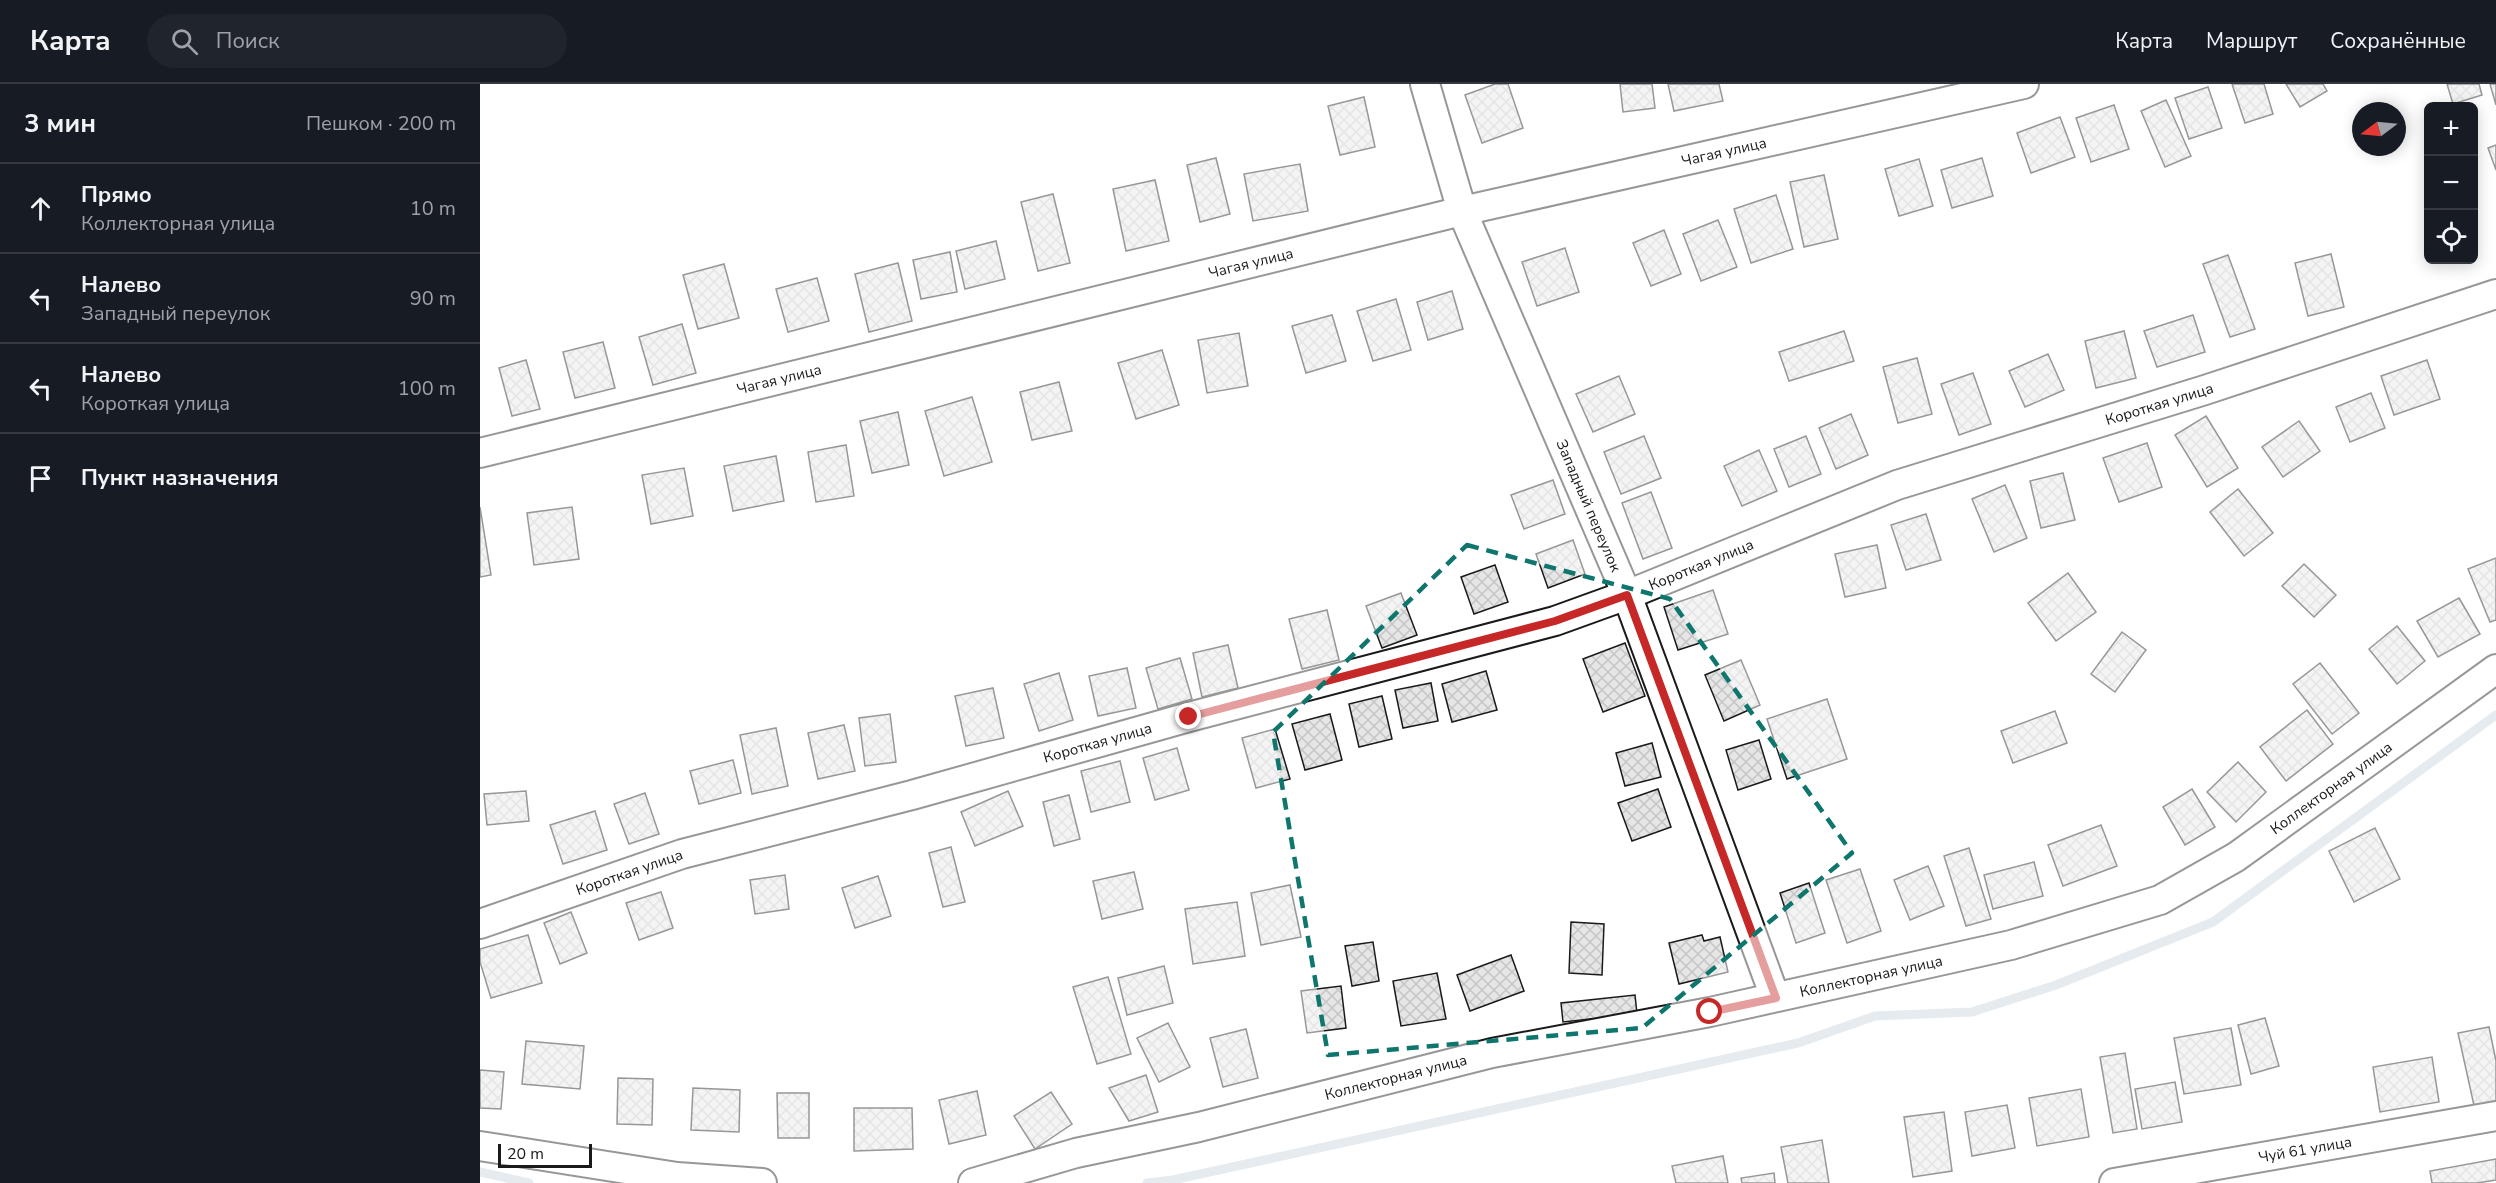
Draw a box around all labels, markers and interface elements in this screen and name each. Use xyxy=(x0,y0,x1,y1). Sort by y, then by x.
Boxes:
search box xyxy=(147,14,567,68)
text: Карта xyxy=(30,22,111,60)
icon: search xyxy=(168,25,201,58)
text: Поиск xyxy=(216,26,280,56)
text: Карта xyxy=(2115,27,2173,55)
text: Маршрут xyxy=(2206,27,2297,55)
text: Сохранённые xyxy=(2330,27,2466,55)
north arrow xyxy=(2352,102,2406,156)
map controls xyxy=(2424,102,2478,264)
button: + xyxy=(2424,102,2478,156)
text: 3 мин xyxy=(24,106,96,141)
text: Пешком · 200 m xyxy=(306,110,456,137)
street label: Чагая улица xyxy=(1680,132,1769,171)
button: − xyxy=(2424,156,2478,210)
text: Прямо xyxy=(81,180,152,210)
icon: ahead xyxy=(24,192,57,225)
text: 10 m xyxy=(410,195,456,222)
text: Коллекторная улица xyxy=(81,210,275,237)
button: locate xyxy=(2424,210,2478,264)
street label: Чагая улица xyxy=(1206,243,1295,283)
text: Налево xyxy=(81,270,161,300)
icon: left xyxy=(24,282,57,315)
text: 90 m xyxy=(410,285,456,312)
text: Западный переулок xyxy=(81,300,270,327)
street label: Чагая улица xyxy=(735,359,824,399)
text: Налево xyxy=(81,360,161,390)
icon: left xyxy=(24,372,57,405)
text: 100 m xyxy=(398,375,456,402)
street label: Короткая улица xyxy=(2103,378,2216,430)
text: Короткая улица xyxy=(81,390,230,417)
street label: Западный переулок xyxy=(1551,436,1626,575)
icon: arrive xyxy=(24,462,57,495)
text: Пункт назначения xyxy=(81,463,279,493)
street label: Короткая улица xyxy=(1646,534,1757,595)
route end xyxy=(1175,703,1201,729)
street label: Короткая улица xyxy=(1041,718,1154,768)
street label: Коллекторная улица xyxy=(2266,737,2396,839)
street label: Короткая улица xyxy=(573,844,685,900)
street label: Коллекторная улица xyxy=(1798,951,1944,1002)
route start xyxy=(1696,998,1722,1024)
street label: Коллекторная улица xyxy=(1323,1050,1469,1105)
street label: Чуй 61 улица xyxy=(2257,1131,2353,1167)
scale bar xyxy=(498,1141,592,1168)
text: 20 m xyxy=(507,1143,544,1165)

